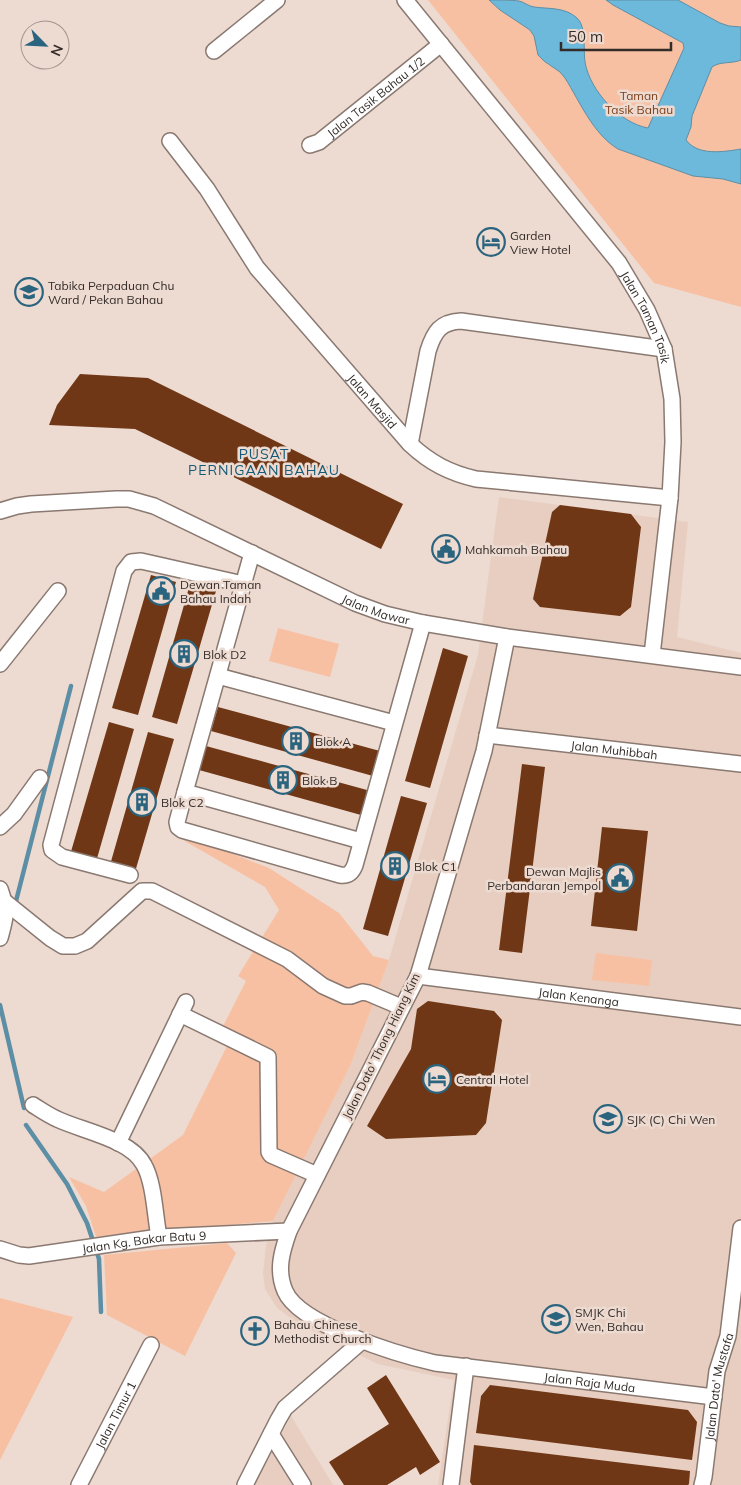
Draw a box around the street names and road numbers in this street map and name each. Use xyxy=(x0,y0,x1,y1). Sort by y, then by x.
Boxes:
street label: Jalan Tasik Bahau 1/2 xyxy=(324,53,427,140)
street label: Jalan Taman Tasik xyxy=(618,268,674,365)
street label: Jalan Masjid xyxy=(345,370,400,431)
street label: Jalan Mawar xyxy=(340,590,412,627)
street label: Jalan Muhibbah xyxy=(570,737,658,762)
street label: Jalan Dato' Thong Hiang Kim xyxy=(339,971,423,1121)
street label: Jalan Kenanga xyxy=(538,984,620,1009)
street label: Jalan Kg. Bakar Batu 9 xyxy=(81,1227,206,1256)
street label: Jalan Dato' Mustafa xyxy=(701,1331,736,1441)
street label: Jalan Raja Muda xyxy=(543,1369,636,1395)
street label: Jalan Timur 1 xyxy=(92,1379,139,1451)

